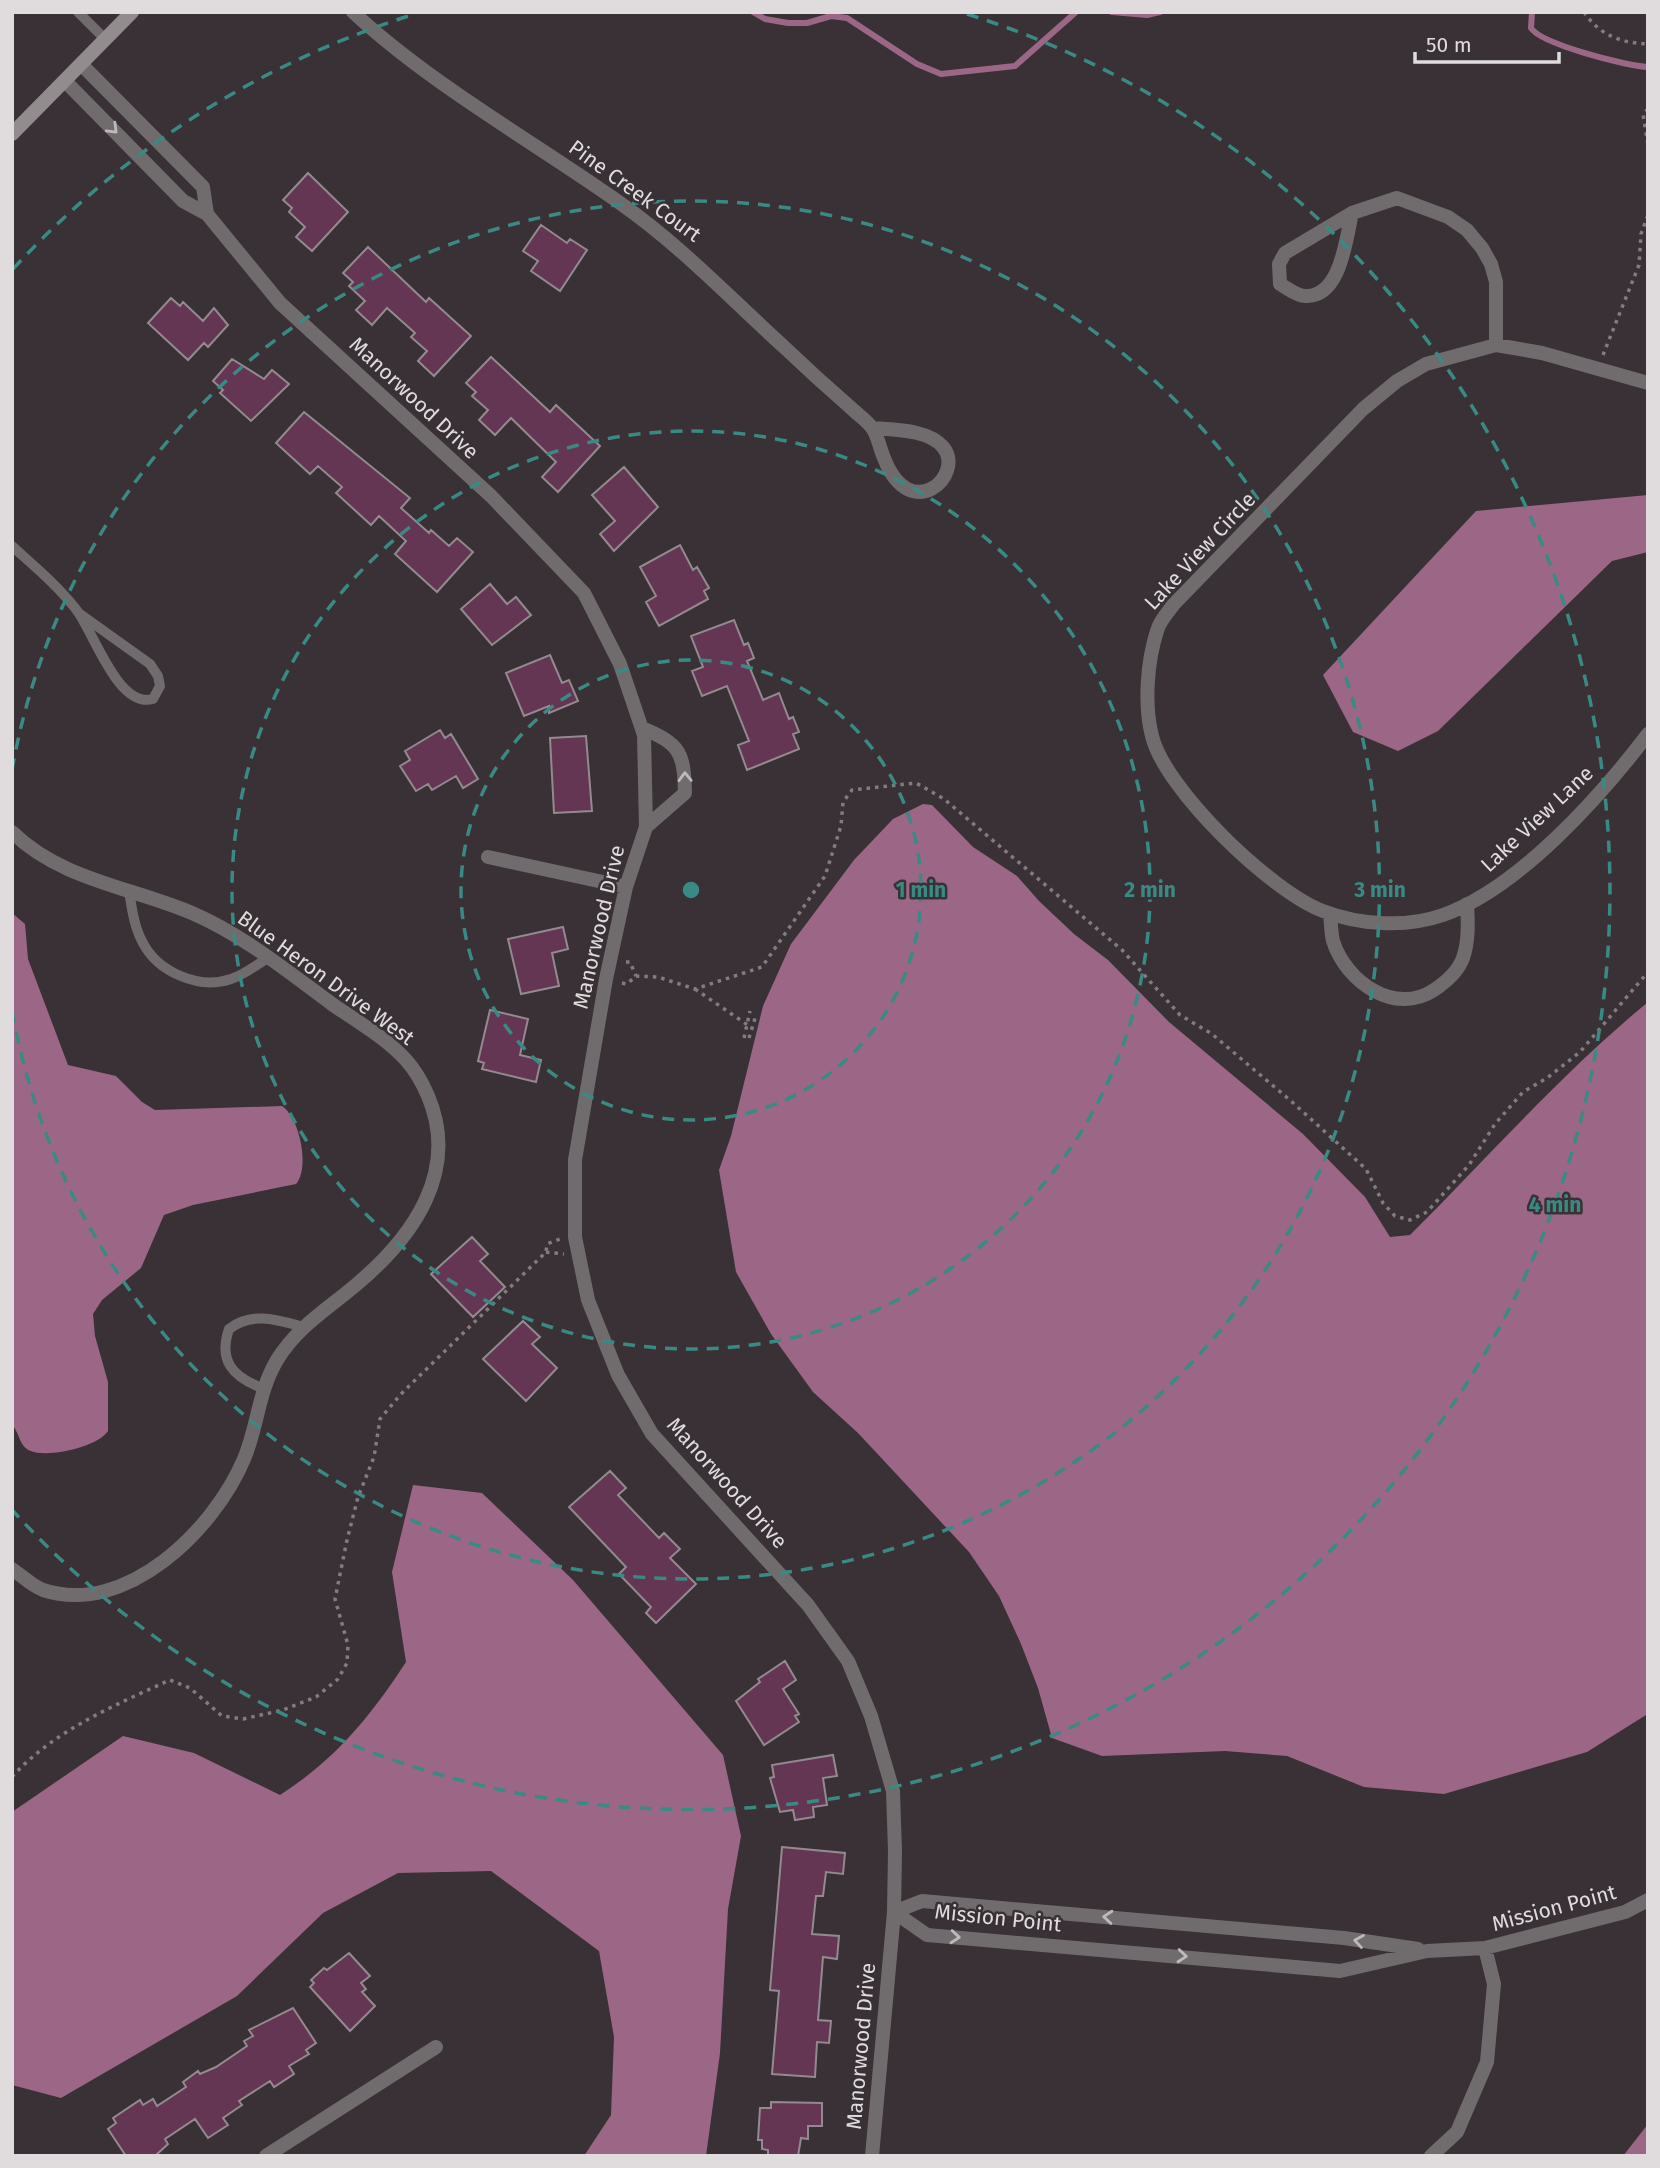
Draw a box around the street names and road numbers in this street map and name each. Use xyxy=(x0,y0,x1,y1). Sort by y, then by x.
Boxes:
street label: Pine Creek Court xyxy=(564,134,707,248)
street label: Manorwood Drive xyxy=(344,331,484,465)
street label: Lake View Circle xyxy=(1139,487,1261,615)
street label: Lake View Lane xyxy=(1475,760,1599,878)
street label: Manorwood Drive xyxy=(568,843,630,1011)
street label: Blue Heron Drive West xyxy=(232,905,420,1051)
street label: Manorwood Drive xyxy=(661,1412,793,1554)
street label: Mission Point xyxy=(1489,1879,1619,1937)
street label: Mission Point xyxy=(933,1898,1063,1938)
street label: Manorwood Drive xyxy=(841,1961,881,2131)

